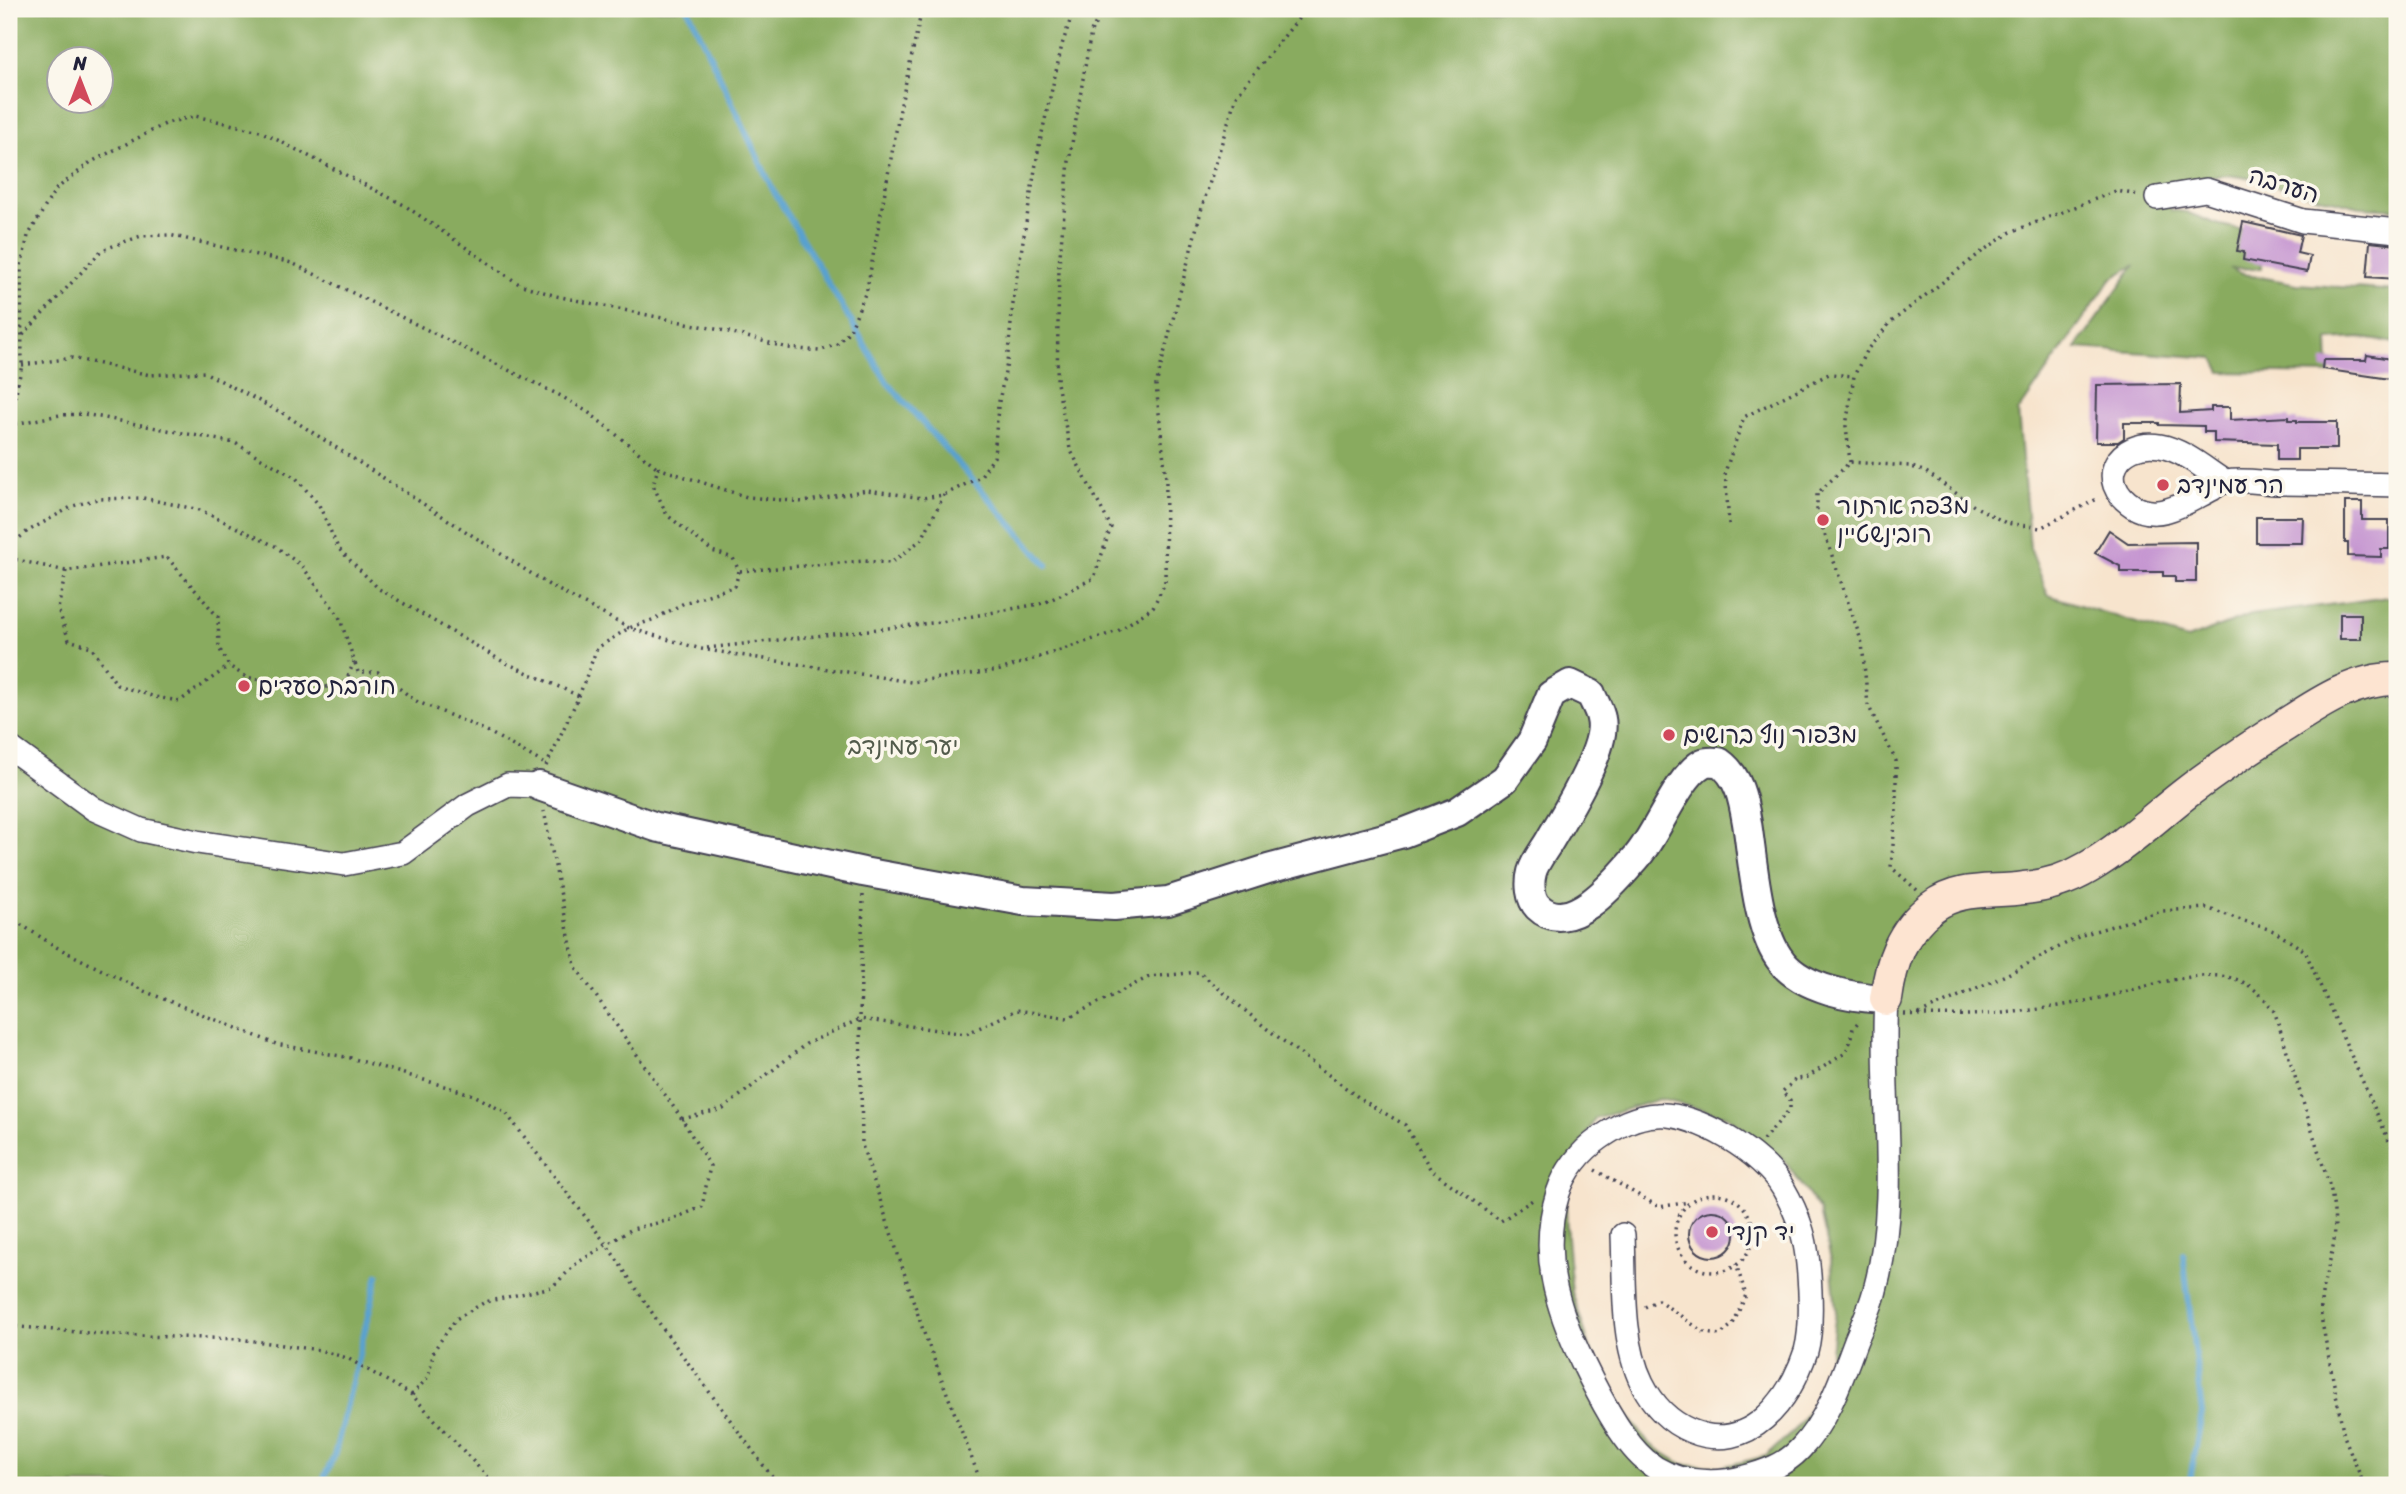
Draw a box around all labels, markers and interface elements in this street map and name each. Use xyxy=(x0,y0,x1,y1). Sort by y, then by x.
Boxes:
north arrow xyxy=(46,46,116,116)
text: N xyxy=(72,47,87,80)
street label: הערבה xyxy=(2243,154,2325,216)
place label: הר עמינדב xyxy=(2177,464,2284,506)
marker: הר עמינדב xyxy=(2155,477,2171,493)
place label: מצפה ארתור רובינשטיין xyxy=(1837,485,1969,555)
marker: מצפה ארתור רובינשטיין xyxy=(1815,512,1831,528)
place label: חורבת סעדים xyxy=(258,665,396,707)
marker: חורבת סעדים xyxy=(236,678,252,694)
place label: מצפור נוף ברושים xyxy=(1683,714,1857,756)
park label: יער עמינדב xyxy=(848,725,958,767)
marker: מצפור נוף ברושים xyxy=(1661,727,1677,743)
place label: יד קנדי xyxy=(1726,1211,1795,1253)
marker: יד קנדי xyxy=(1704,1224,1720,1240)

